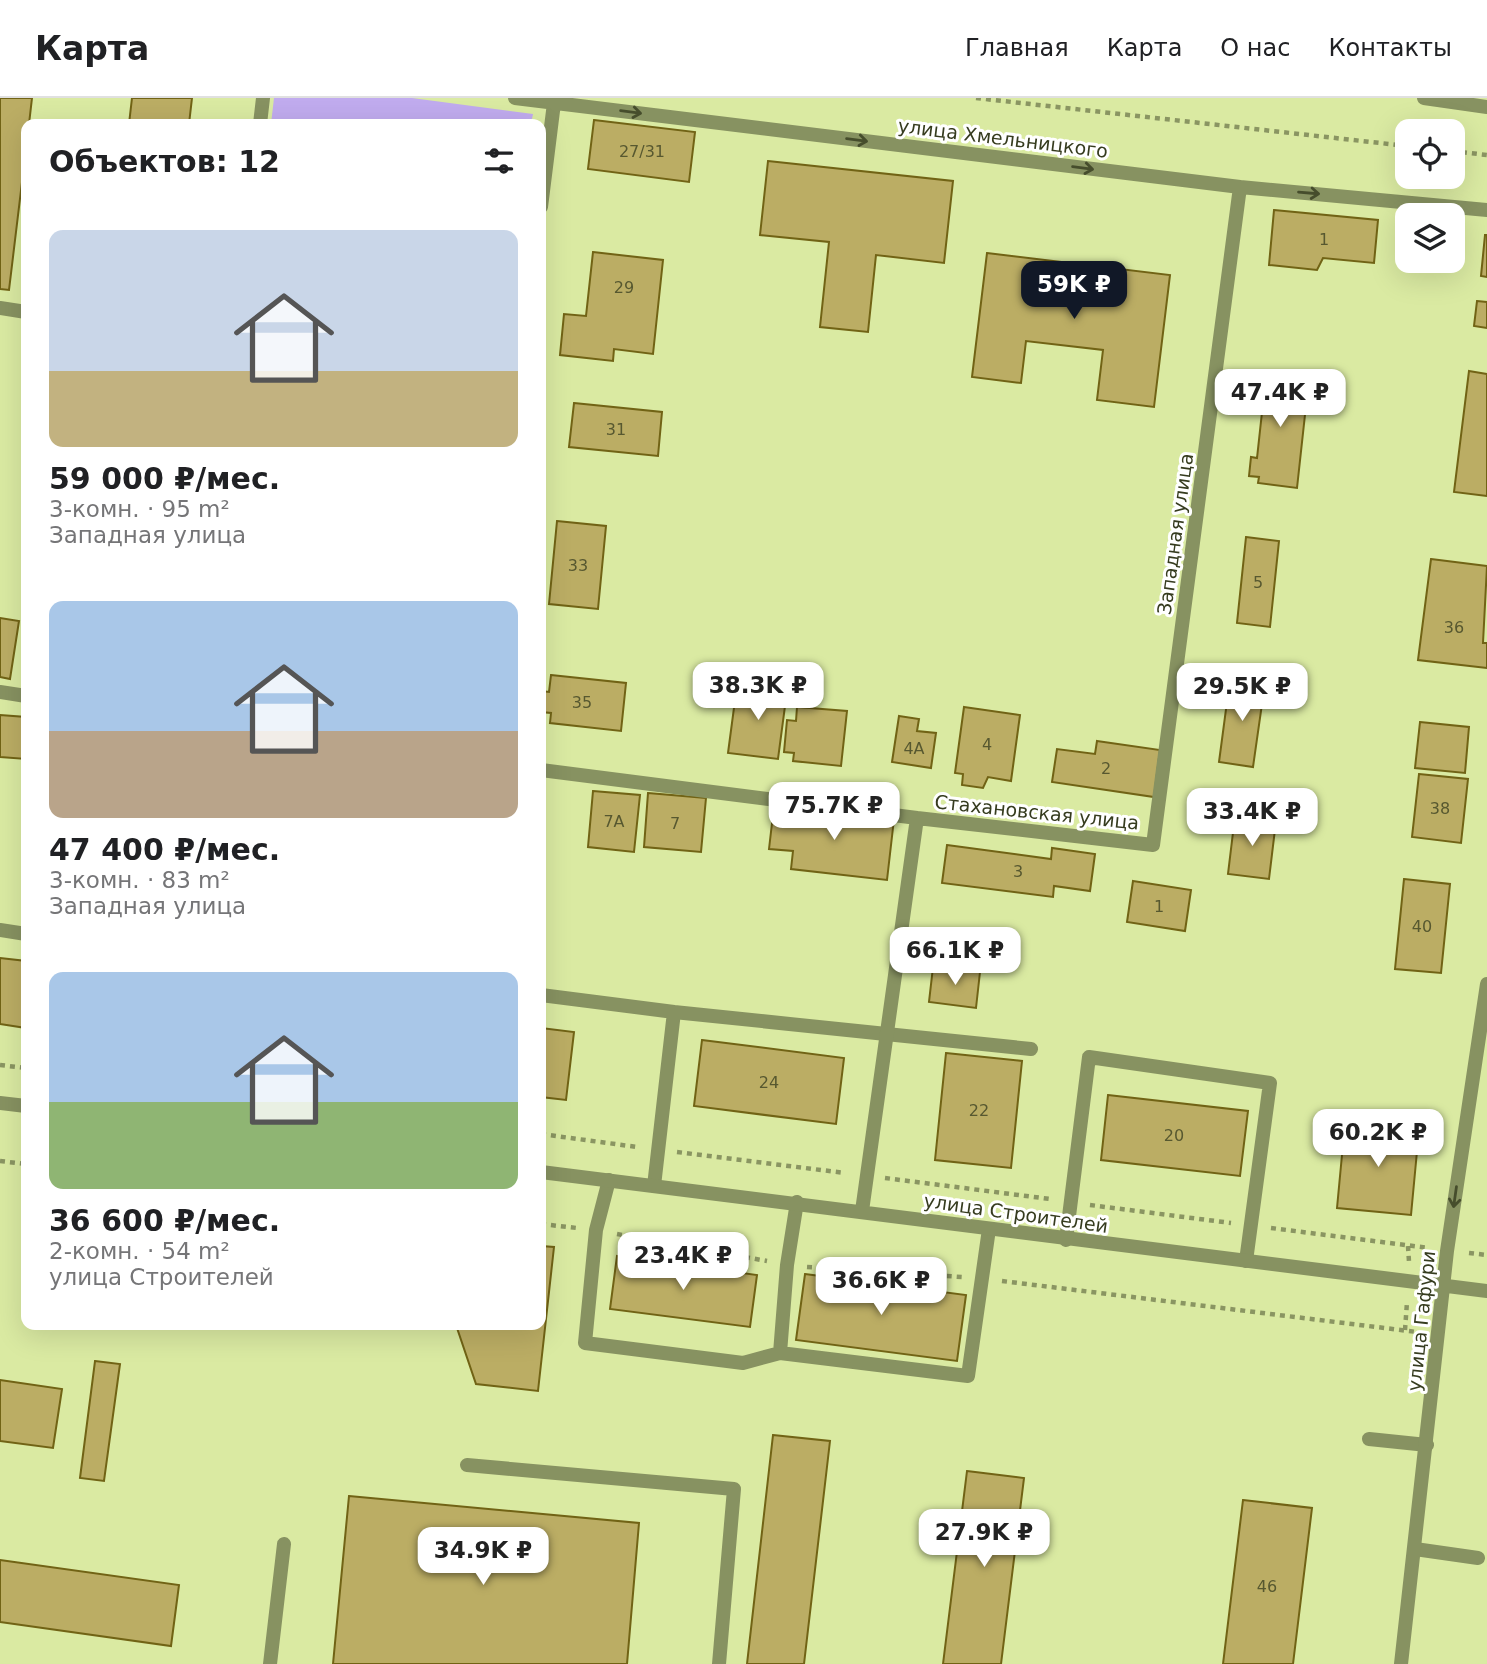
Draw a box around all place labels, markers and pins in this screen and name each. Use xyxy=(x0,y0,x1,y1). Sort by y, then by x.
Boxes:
pin: 59K ₽ xyxy=(1025,262,1123,321)
pin: 47.4K ₽ xyxy=(1215,370,1345,429)
pin: 38.3K ₽ xyxy=(693,662,823,722)
pin: 29.5K ₽ xyxy=(1177,664,1307,723)
pin: 75.7K ₽ xyxy=(769,782,899,842)
pin: 33.4K ₽ xyxy=(1187,788,1317,848)
pin: 66.1K ₽ xyxy=(890,928,1020,987)
pin: 60.2K ₽ xyxy=(1313,1110,1443,1169)
pin: 23.4K ₽ xyxy=(618,1232,748,1292)
pin: 36.6K ₽ xyxy=(816,1258,946,1317)
pin: 27.9K ₽ xyxy=(919,1510,1049,1569)
pin: 34.9K ₽ xyxy=(418,1528,548,1587)

